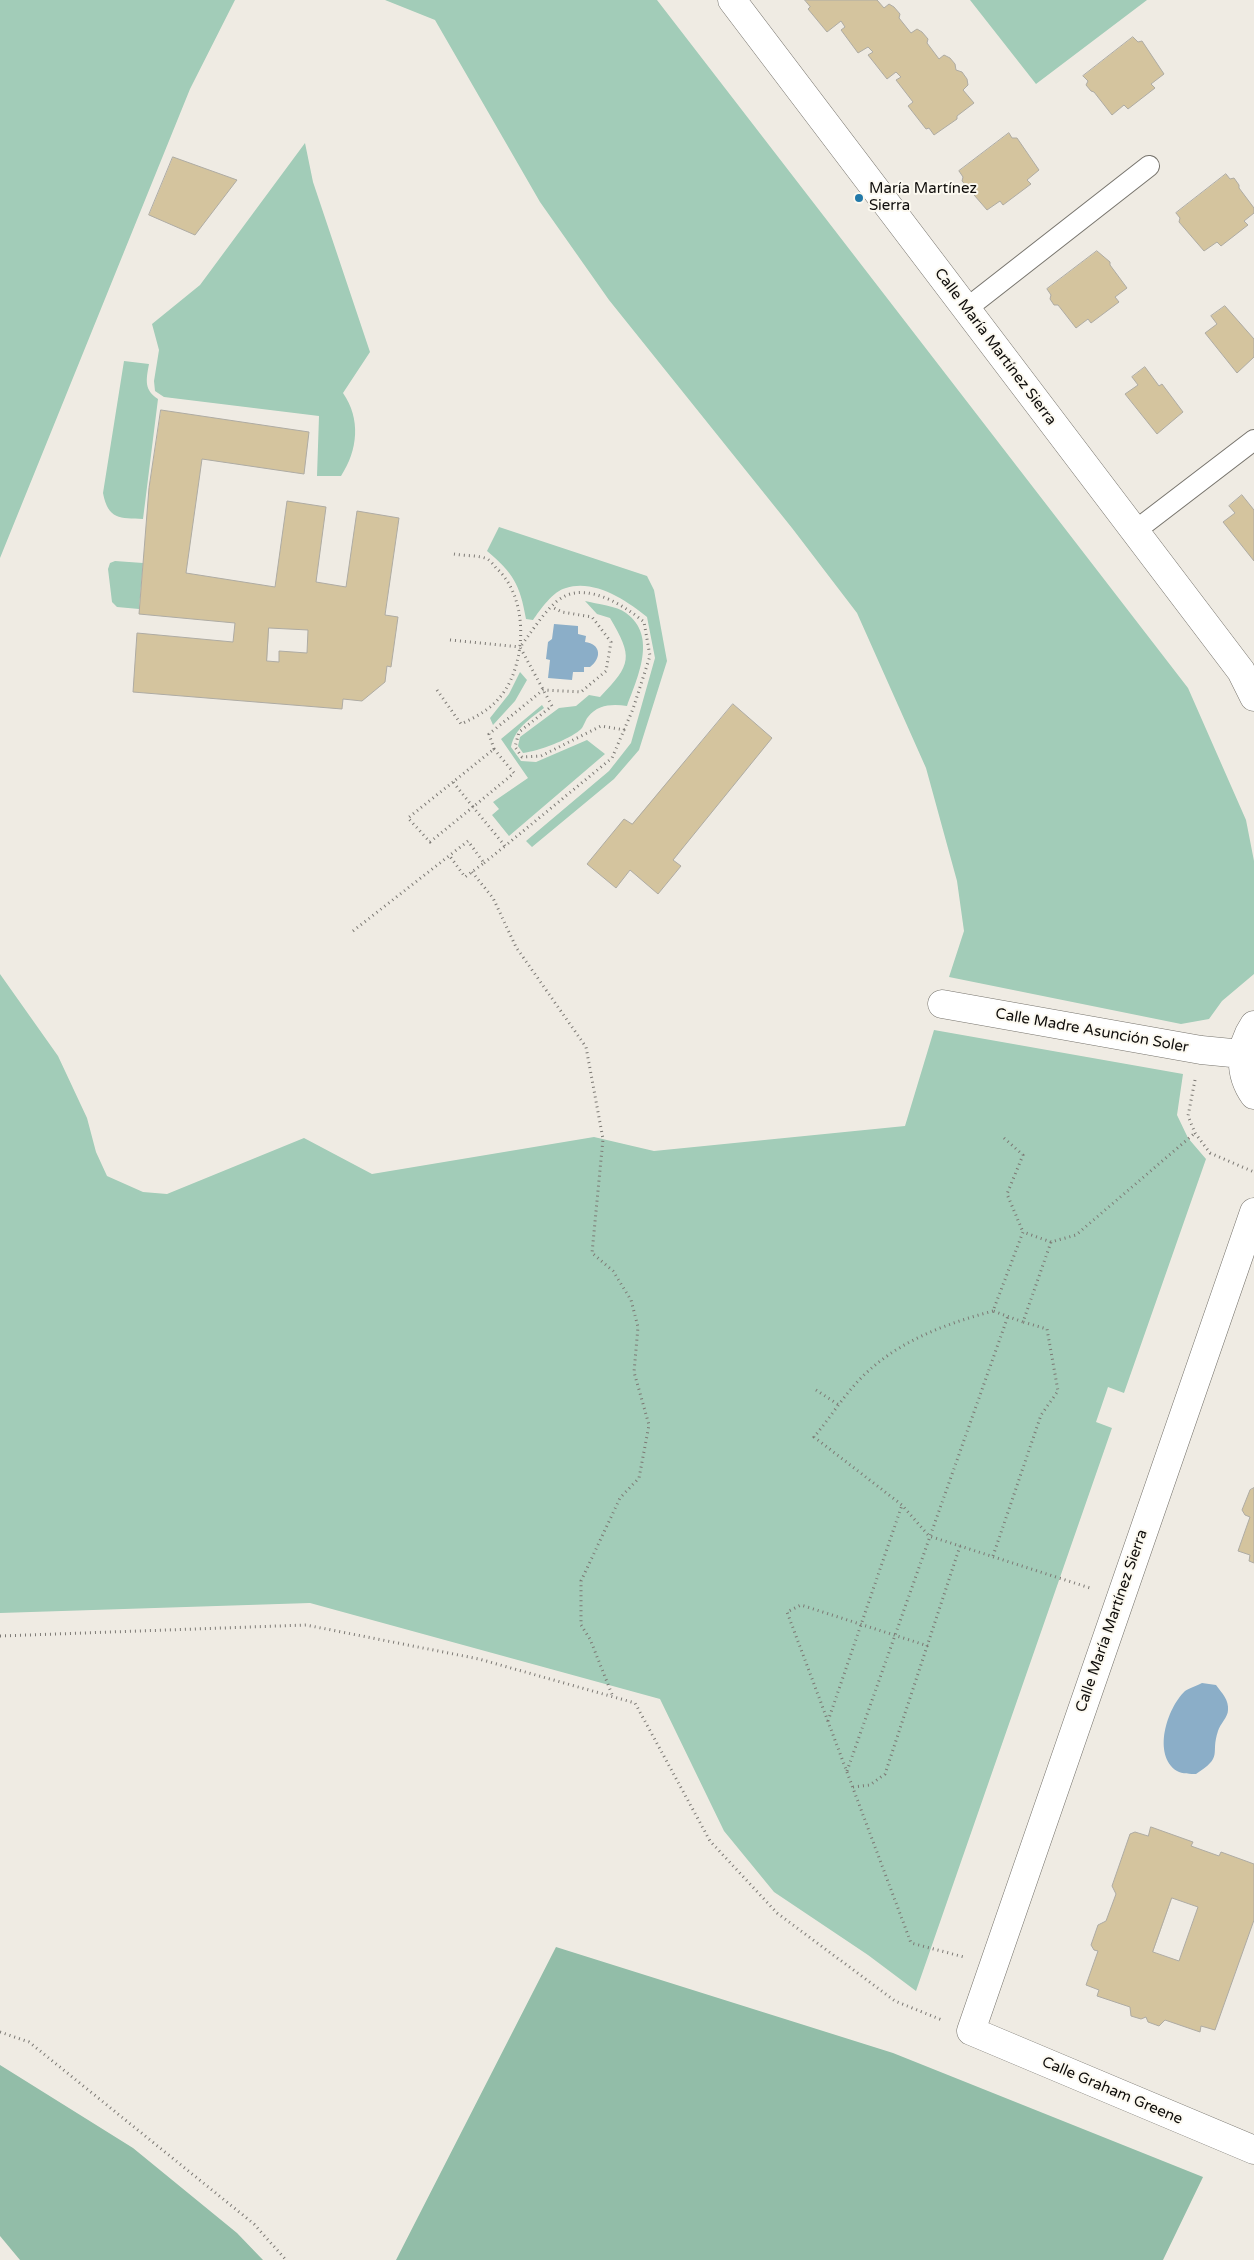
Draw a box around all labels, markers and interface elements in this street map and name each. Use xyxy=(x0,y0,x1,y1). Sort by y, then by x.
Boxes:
place label: María Martínez Sierra xyxy=(869,180,977,215)
marker: María Martínez Sierra xyxy=(853,192,865,204)
street label: Calle María Martínez Sierra xyxy=(930,265,1060,429)
street label: Calle Madre Asunción Soler xyxy=(994,1005,1190,1057)
street label: Calle María Martínez Sierra xyxy=(1072,1527,1152,1715)
street label: Calle Graham Greene xyxy=(1039,2053,1185,2129)

